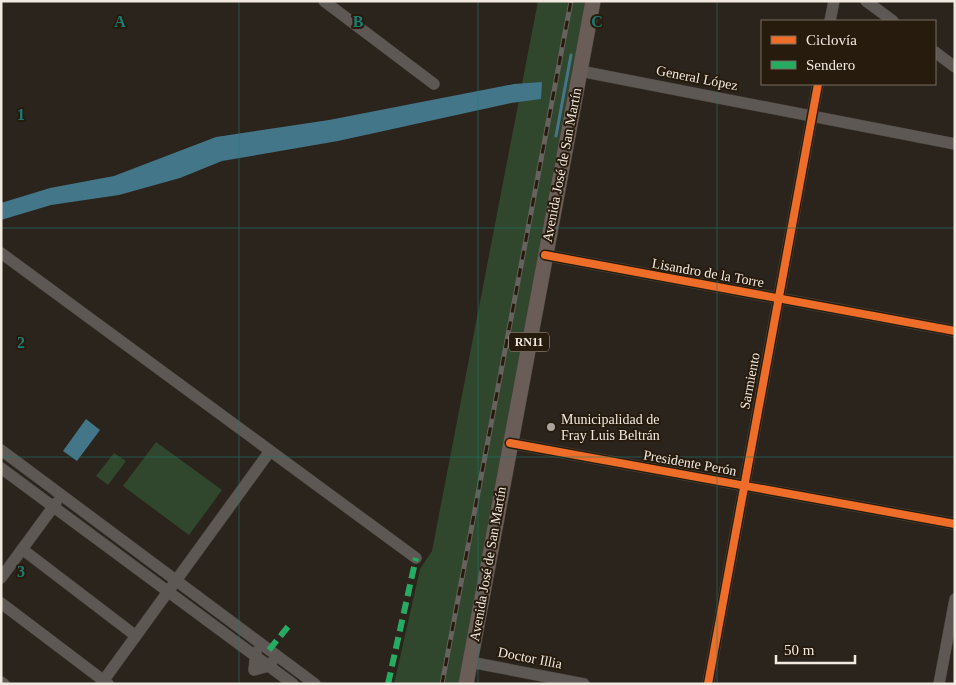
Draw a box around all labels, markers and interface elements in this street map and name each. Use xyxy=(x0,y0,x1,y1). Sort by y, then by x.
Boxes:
text: A xyxy=(114,13,126,30)
text: B xyxy=(353,13,364,30)
text: C xyxy=(591,13,603,30)
legend xyxy=(761,20,936,85)
text: Ciclovía xyxy=(806,32,857,48)
text: Sendero xyxy=(806,57,855,73)
street label: General López xyxy=(655,63,739,93)
street label: Avenida José de San Martín xyxy=(540,87,584,243)
text: 1 xyxy=(17,106,25,123)
street label: Lisandro de la Torre xyxy=(651,256,765,290)
road number: RN11 xyxy=(509,332,549,352)
text: 2 xyxy=(17,334,25,351)
street label: Sarmiento xyxy=(737,351,763,411)
place label: Municipalidad de Fray Luis Beltrán xyxy=(561,412,660,443)
marker: Municipalidad de Fray Luis Beltrán xyxy=(545,421,557,433)
street label: Presidente Perón xyxy=(642,447,738,479)
street label: Avenida José de San Martín xyxy=(467,485,509,643)
text: 3 xyxy=(17,563,25,580)
scale bar xyxy=(776,632,855,664)
text: 50 m xyxy=(784,642,815,658)
street label: Doctor Illia xyxy=(497,644,564,672)

